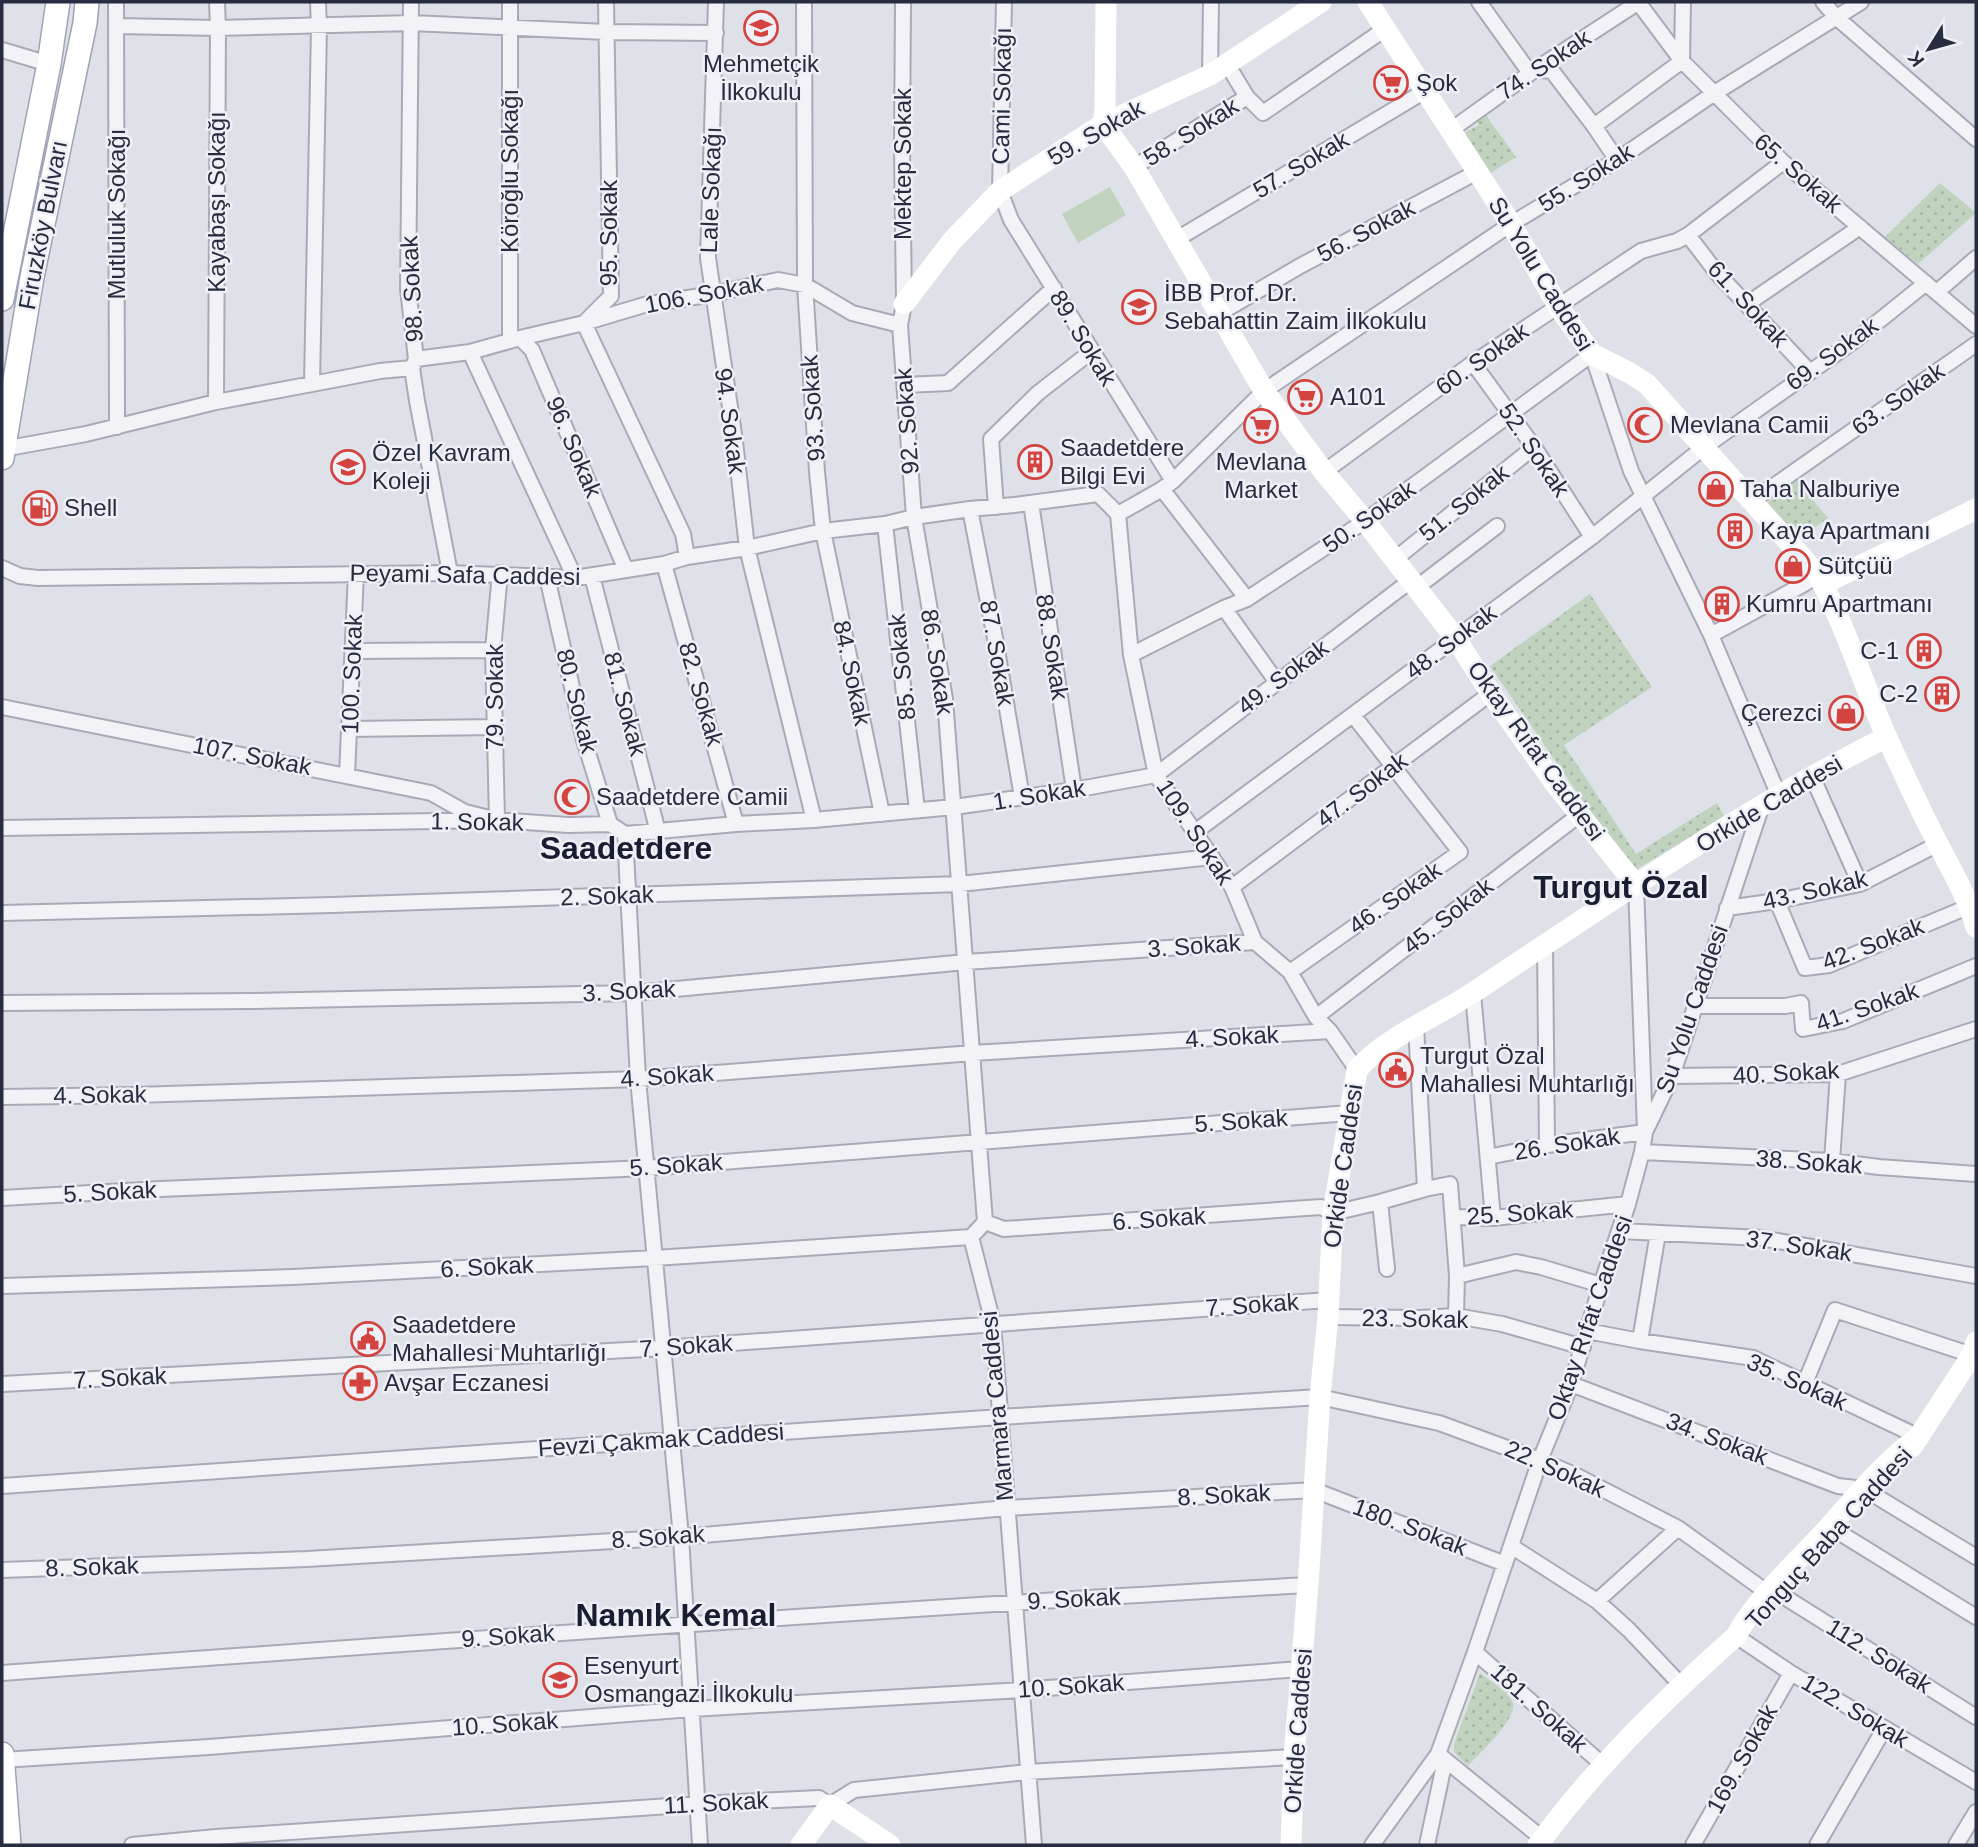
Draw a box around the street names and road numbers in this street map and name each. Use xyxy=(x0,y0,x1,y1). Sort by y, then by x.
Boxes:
street label: 74. Sokak xyxy=(1492,23,1596,106)
street label: Cami Sokağı xyxy=(987,27,1016,165)
street label: Mektep Sokak xyxy=(889,87,916,240)
street label: Köroğlu Sokağı xyxy=(496,89,523,253)
street label: 58. Sokak xyxy=(1138,91,1244,171)
street label: 59. Sokak xyxy=(1043,94,1150,171)
street label: Kayabaşı Sokağı xyxy=(203,111,230,293)
street label: 57. Sokak xyxy=(1248,125,1354,204)
street label: Lale Sokağı xyxy=(695,126,726,254)
street label: 65. Sokak xyxy=(1749,127,1848,218)
street label: Mutluluk Sokağı xyxy=(103,129,130,299)
street label: 55. Sokak xyxy=(1533,137,1639,217)
street label: Firuzköy Bulvarı xyxy=(13,138,72,312)
street label: 95. Sokak xyxy=(595,179,622,286)
street label: Su Yolu Caddesi xyxy=(1483,192,1600,356)
street label: 56. Sokak xyxy=(1312,193,1420,268)
street label: 98. Sokak xyxy=(395,234,428,343)
street label: 61. Sokak xyxy=(1703,255,1795,353)
street label: 106. Sokak xyxy=(642,269,766,318)
street label: 89. Sokak xyxy=(1044,285,1123,391)
street label: 69. Sokak xyxy=(1781,311,1884,396)
street label: 60. Sokak xyxy=(1430,316,1534,400)
street label: 93. Sokak xyxy=(795,353,830,462)
street label: 63. Sokak xyxy=(1846,356,1950,440)
street label: 94. Sokak xyxy=(710,366,751,477)
street label: 92. Sokak xyxy=(889,366,924,475)
street label: 96. Sokak xyxy=(541,392,608,502)
street label: 52. Sokak xyxy=(1493,398,1576,502)
street label: 51. Sokak xyxy=(1414,458,1514,547)
street label: 50. Sokak xyxy=(1317,474,1421,558)
street label: Peyami Safa Caddesi xyxy=(349,559,581,590)
street label: 88. Sokak xyxy=(1031,592,1074,703)
street label: 87. Sokak xyxy=(975,598,1020,709)
street label: 48. Sokak xyxy=(1400,598,1502,684)
street label: 86. Sokak xyxy=(916,607,959,718)
street label: 85. Sokak xyxy=(882,612,921,722)
street label: 100. Sokak xyxy=(336,613,367,734)
street label: 84. Sokak xyxy=(828,618,877,729)
street label: 49. Sokak xyxy=(1232,633,1334,719)
street label: 82. Sokak xyxy=(674,639,729,750)
street label: 79. Sokak xyxy=(481,643,508,750)
street label: 80. Sokak xyxy=(551,646,604,757)
street label: 81. Sokak xyxy=(599,649,653,760)
street label: Oktay Rıfat Caddesi xyxy=(1462,656,1610,846)
street label: 107. Sokak xyxy=(191,731,315,780)
street label: 47. Sokak xyxy=(1311,746,1413,832)
street label: Orkide Caddesi xyxy=(1691,749,1847,858)
street label: 1. Sokak xyxy=(991,774,1088,815)
street label: 109. Sokak xyxy=(1151,774,1240,890)
street label: 1. Sokak xyxy=(430,807,525,836)
street label: 46. Sokak xyxy=(1343,855,1447,939)
street label: 43. Sokak xyxy=(1760,864,1871,915)
street label: 45. Sokak xyxy=(1397,871,1499,959)
street label: 2. Sokak xyxy=(560,880,655,911)
street label: 42. Sokak xyxy=(1818,911,1928,975)
street label: Su Yolu Caddesi xyxy=(1650,921,1733,1097)
street label: 3. Sokak xyxy=(1146,929,1242,962)
street label: 3. Sokak xyxy=(582,975,677,1006)
street label: 41. Sokak xyxy=(1812,976,1923,1037)
street label: 4. Sokak xyxy=(1185,1021,1280,1052)
street label: 40. Sokak xyxy=(1732,1056,1841,1089)
street label: 4. Sokak xyxy=(619,1059,715,1092)
street label: 4. Sokak xyxy=(53,1080,148,1109)
street label: Orkide Caddesi xyxy=(1318,1082,1367,1250)
street label: 5. Sokak xyxy=(1193,1104,1289,1137)
street label: 26. Sokak xyxy=(1512,1122,1623,1165)
street label: 38. Sokak xyxy=(1755,1144,1864,1179)
street label: 5. Sokak xyxy=(628,1148,724,1181)
street label: 5. Sokak xyxy=(63,1176,158,1207)
street label: 25. Sokak xyxy=(1466,1195,1575,1230)
street label: 6. Sokak xyxy=(1111,1202,1207,1235)
street label: Oktay Rıfat Caddesi xyxy=(1542,1212,1637,1424)
street label: 37. Sokak xyxy=(1744,1225,1855,1266)
street label: 6. Sokak xyxy=(440,1251,535,1282)
street label: 7. Sokak xyxy=(1204,1288,1300,1321)
street label: 23. Sokak xyxy=(1361,1304,1470,1333)
street label: Marmara Caddesi xyxy=(975,1310,1018,1502)
street label: 7. Sokak xyxy=(638,1329,734,1362)
street label: 35. Sokak xyxy=(1743,1348,1852,1416)
street label: 7. Sokak xyxy=(73,1362,168,1393)
street label: 34. Sokak xyxy=(1663,1407,1773,1471)
street label: Fevzi Çakmak Caddesi xyxy=(537,1417,785,1462)
street label: 22. Sokak xyxy=(1501,1435,1610,1503)
street label: Tonguç Baba Caddesi xyxy=(1740,1441,1917,1634)
street label: 8. Sokak xyxy=(1177,1479,1272,1510)
street label: 180. Sokak xyxy=(1349,1492,1472,1561)
street label: 8. Sokak xyxy=(610,1520,706,1553)
street label: 8. Sokak xyxy=(45,1551,140,1582)
street label: 9. Sokak xyxy=(1027,1583,1122,1614)
street label: 112. Sokak xyxy=(1822,1613,1937,1699)
street label: 9. Sokak xyxy=(460,1619,556,1652)
street label: Orkide Caddesi xyxy=(1278,1648,1317,1814)
street label: 181. Sokak xyxy=(1486,1657,1594,1759)
street label: 10. Sokak xyxy=(1017,1668,1126,1703)
street label: 122. Sokak xyxy=(1797,1668,1915,1754)
street label: 169. Sokak xyxy=(1701,1699,1783,1818)
street label: 10. Sokak xyxy=(451,1706,560,1741)
street label: 11. Sokak xyxy=(663,1786,770,1819)

